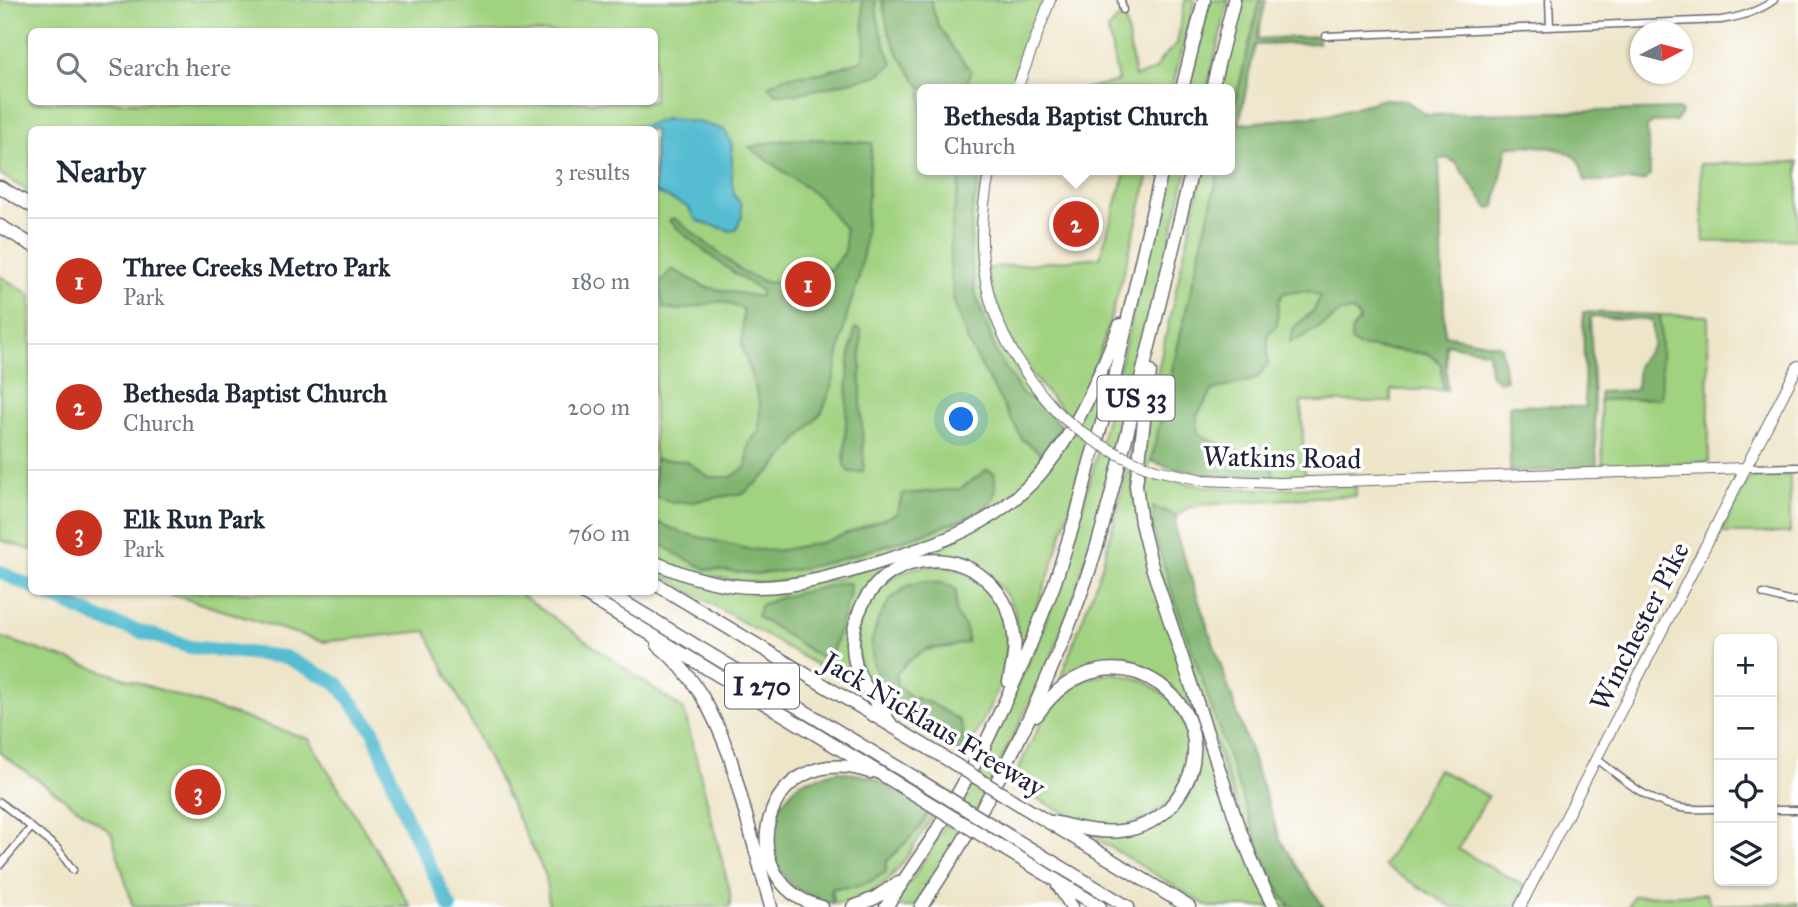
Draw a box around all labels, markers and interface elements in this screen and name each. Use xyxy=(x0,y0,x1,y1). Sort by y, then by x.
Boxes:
north arrow xyxy=(1630,21,1693,84)
search box xyxy=(28,28,658,105)
icon: search xyxy=(52,48,90,86)
text: Search here xyxy=(108,51,231,83)
popup xyxy=(917,84,1235,175)
text: Bethesda Baptist Church xyxy=(944,100,1208,132)
text: Church xyxy=(944,132,1015,160)
text: Nearby xyxy=(56,154,146,190)
text: 3 results xyxy=(554,158,630,186)
pin: 2 xyxy=(1053,198,1099,250)
text: Three Creeks Metro Park xyxy=(123,251,390,283)
pin: 1 xyxy=(785,258,831,310)
text: 1 xyxy=(74,267,84,295)
text: 180 m xyxy=(571,267,630,295)
text: Park xyxy=(123,283,165,311)
road number: US 33 xyxy=(1098,376,1174,420)
text: Bethesda Baptist Church xyxy=(123,377,387,409)
text: 2 xyxy=(73,393,85,421)
text: 200 m xyxy=(568,393,630,421)
your location xyxy=(944,402,978,436)
text: Church xyxy=(123,409,195,437)
street label: Watkins Road xyxy=(1202,439,1362,476)
text: Elk Run Park xyxy=(123,503,265,535)
text: 3 xyxy=(74,519,84,547)
text: 760 m xyxy=(568,519,630,547)
text: Park xyxy=(123,535,165,563)
street label: Winchester Pike xyxy=(1582,536,1697,717)
map controls xyxy=(1714,634,1777,886)
button: + xyxy=(1714,634,1777,697)
street label: Jack Nicklaus Freeway xyxy=(813,642,1052,805)
road number: I 270 xyxy=(725,664,799,708)
button: − xyxy=(1714,697,1777,760)
button: locate xyxy=(1714,760,1777,823)
pin: 3 xyxy=(175,766,221,818)
button: layers xyxy=(1714,823,1777,886)

